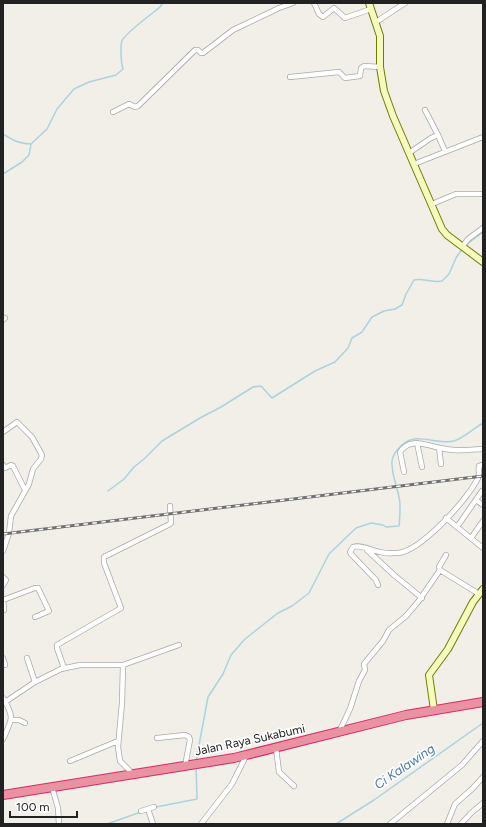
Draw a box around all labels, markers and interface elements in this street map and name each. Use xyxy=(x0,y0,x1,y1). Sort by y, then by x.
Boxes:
street label: Jalan Raya Sukabumi xyxy=(194,721,306,759)
water label: Ci Kalawing xyxy=(371,740,438,792)
scale bar xyxy=(10,793,77,819)
text: 100 m xyxy=(16,800,50,814)

